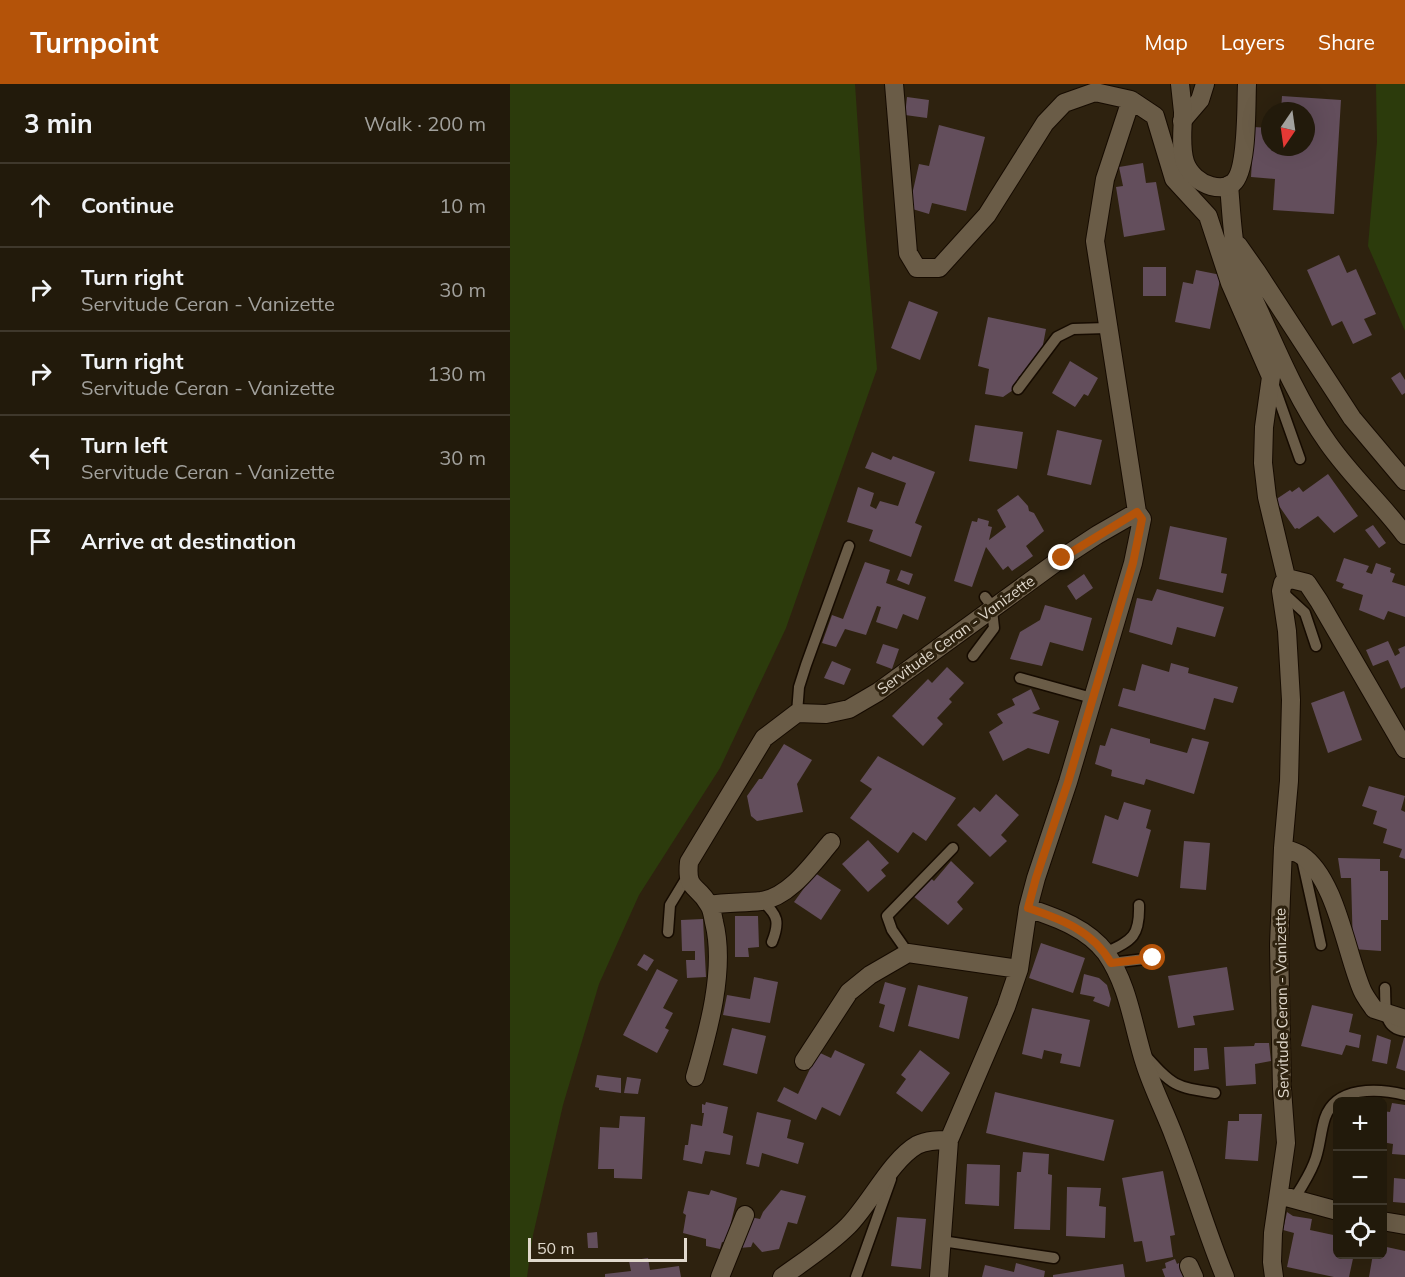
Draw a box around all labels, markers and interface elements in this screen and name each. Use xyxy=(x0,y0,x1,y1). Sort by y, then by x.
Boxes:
text: Turnpoint xyxy=(30,25,159,60)
text: Map xyxy=(1145,29,1188,55)
text: Layers xyxy=(1221,29,1285,55)
text: Share xyxy=(1318,29,1375,55)
north arrow xyxy=(1261,102,1315,156)
text: 3 min xyxy=(24,107,93,140)
text: Walk · 200 m xyxy=(364,111,486,136)
icon: ahead xyxy=(24,189,57,222)
text: Continue xyxy=(81,191,174,219)
text: 10 m xyxy=(439,193,486,218)
text: Turn right xyxy=(81,263,184,291)
icon: right xyxy=(24,273,57,306)
text: 30 m xyxy=(439,277,486,302)
text: Servitude Ceran - Vanizette xyxy=(81,291,335,316)
text: Turn right xyxy=(81,347,184,375)
icon: right xyxy=(24,357,57,390)
text: 130 m xyxy=(427,361,486,386)
text: Servitude Ceran - Vanizette xyxy=(81,375,335,400)
text: Turn left xyxy=(81,431,168,459)
icon: left xyxy=(24,441,57,474)
text: 30 m xyxy=(439,445,486,470)
text: Servitude Ceran - Vanizette xyxy=(81,459,335,484)
icon: arrive xyxy=(24,525,57,558)
text: Arrive at destination xyxy=(81,527,296,555)
route end xyxy=(1048,544,1074,570)
street label: Servitude Ceran - Vanizette xyxy=(873,571,1038,698)
street label: Servitude Ceran - Vanizette xyxy=(1270,908,1293,1098)
route start xyxy=(1139,944,1165,970)
map controls xyxy=(1333,1097,1387,1259)
button: + xyxy=(1333,1097,1387,1151)
button: − xyxy=(1333,1151,1387,1205)
button: locate xyxy=(1333,1205,1387,1259)
scale bar xyxy=(528,1235,687,1262)
text: 50 m xyxy=(537,1238,574,1258)

